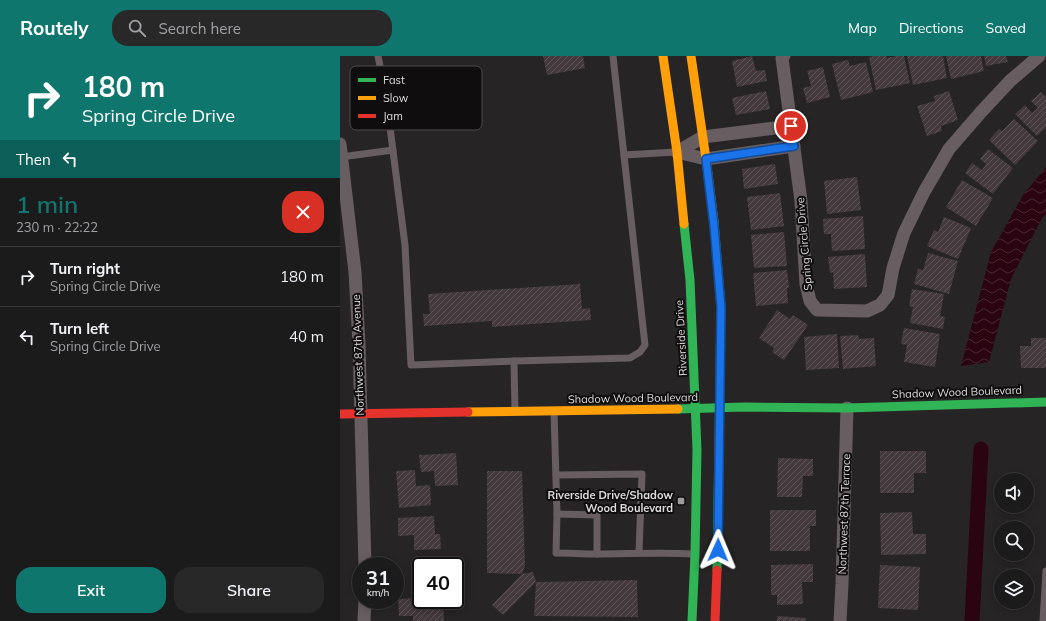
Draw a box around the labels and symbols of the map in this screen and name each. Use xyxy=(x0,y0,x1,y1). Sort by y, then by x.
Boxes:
legend xyxy=(350,66,482,130)
text: Fast xyxy=(383,73,405,87)
text: Slow xyxy=(383,91,409,105)
text: Jam xyxy=(383,109,403,123)
pin xyxy=(774,109,808,143)
street label: Spring Circle Drive xyxy=(793,197,815,291)
street label: Northwest 87th Avenue xyxy=(349,294,367,416)
street label: Riverside Drive xyxy=(672,300,690,376)
street label: Shadow Wood Boulevard xyxy=(892,383,1022,401)
street label: Shadow Wood Boulevard xyxy=(568,390,698,406)
street label: Northwest 87th Terrace xyxy=(835,453,853,575)
place label: Riverside Drive/Shadow Wood Boulevard xyxy=(547,488,673,515)
marker: Riverside Drive/Shadow Wood Boulevard xyxy=(676,496,686,506)
position arrow xyxy=(697,529,739,571)
speed limit sign: 40 xyxy=(412,557,464,609)

